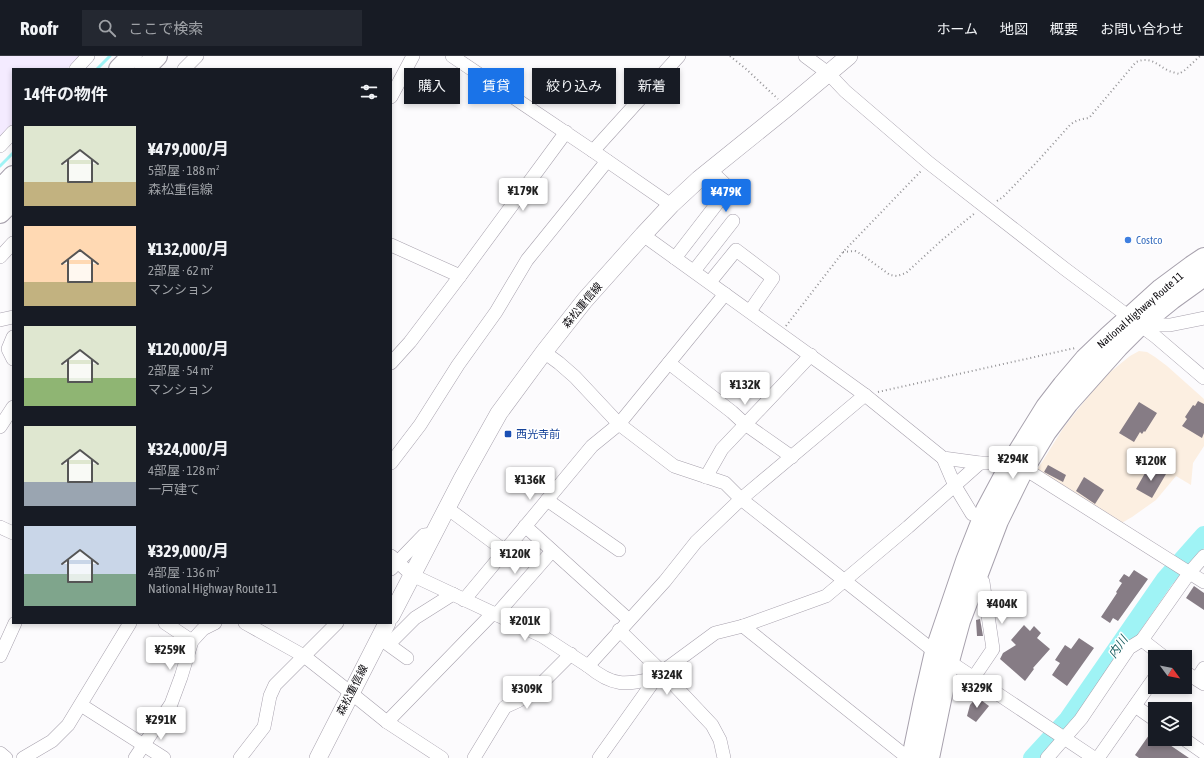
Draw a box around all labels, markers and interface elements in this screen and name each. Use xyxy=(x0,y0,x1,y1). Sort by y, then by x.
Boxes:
search box xyxy=(82,10,362,46)
text: Roofr xyxy=(20,17,58,39)
icon: search xyxy=(96,17,118,39)
text: ここで検索 xyxy=(128,20,203,37)
text: ホーム xyxy=(936,21,978,37)
text: 地図 xyxy=(1000,21,1028,37)
text: 概要 xyxy=(1050,21,1078,37)
text: お問い合わせ xyxy=(1100,21,1184,37)
chip: 購入 xyxy=(404,68,460,104)
chip: 賃貸 xyxy=(468,68,524,104)
chip: 絞り込み xyxy=(532,68,616,104)
chip: 新着 xyxy=(624,68,680,104)
icon: filters xyxy=(358,81,380,103)
text: 14件の物件 xyxy=(24,84,108,104)
text: ¥479,000/月 xyxy=(148,139,229,159)
icon: home xyxy=(56,142,104,190)
text: 5部屋 · 188 m² xyxy=(148,163,220,178)
pin: ¥179K xyxy=(495,178,551,212)
pin: ¥479K xyxy=(698,179,754,213)
text: 森松重信線 xyxy=(148,182,213,197)
text: ¥179K xyxy=(508,183,538,198)
text: ¥479K xyxy=(711,184,741,199)
place label: Costco xyxy=(1136,234,1162,246)
marker: Costco xyxy=(1123,235,1133,245)
text: ¥132,000/月 xyxy=(148,239,229,259)
icon: home xyxy=(56,242,104,290)
text: 2部屋 · 62 m² xyxy=(148,263,213,278)
street label: National Highway Route 11 xyxy=(1095,269,1185,351)
street label: 森松重信線 xyxy=(560,280,604,330)
text: マンション xyxy=(148,282,213,297)
text: ¥120,000/月 xyxy=(148,339,229,359)
icon: home xyxy=(56,342,104,390)
text: 2部屋 · 54 m² xyxy=(148,363,213,378)
pin: ¥132K xyxy=(717,372,773,406)
text: ¥132K xyxy=(730,377,760,392)
text: マンション xyxy=(148,382,213,397)
place label: 西光寺前 xyxy=(516,428,560,440)
marker: 西光寺前 xyxy=(503,429,513,439)
text: ¥324,000/月 xyxy=(148,439,229,459)
icon: home xyxy=(56,442,104,490)
pin: ¥294K xyxy=(985,446,1041,480)
pin: ¥120K xyxy=(1123,448,1179,482)
text: ¥294K xyxy=(998,451,1028,466)
text: ¥120K xyxy=(1136,453,1166,468)
text: 4部屋 · 128 m² xyxy=(148,463,220,478)
pin: ¥136K xyxy=(502,467,558,501)
text: ¥136K xyxy=(515,472,545,487)
text: 一戸建て xyxy=(148,482,200,497)
text: ¥329,000/月 xyxy=(148,541,229,561)
pin: ¥120K xyxy=(487,541,543,575)
icon: home xyxy=(56,542,104,590)
text: ¥120K xyxy=(500,546,530,561)
text: 4部屋 · 136 m² xyxy=(148,565,220,580)
text: National Highway Route 11 xyxy=(148,581,278,596)
pin: ¥404K xyxy=(974,591,1030,625)
text: ¥404K xyxy=(987,596,1017,611)
pin: ¥201K xyxy=(497,608,553,642)
text: ¥201K xyxy=(510,613,540,628)
water label: 内川 xyxy=(1105,632,1132,661)
pin: ¥259K xyxy=(142,637,198,671)
text: ¥259K xyxy=(155,642,185,657)
north arrow xyxy=(1148,650,1192,694)
map controls xyxy=(1148,650,1192,746)
pin: ¥324K xyxy=(639,662,695,696)
street label: 森松重信線 xyxy=(334,663,370,717)
text: ¥324K xyxy=(652,667,682,682)
pin: ¥329K xyxy=(949,675,1005,709)
pin: ¥309K xyxy=(499,676,555,710)
text: ¥329K xyxy=(962,680,992,695)
text: ¥309K xyxy=(512,681,542,696)
button: layers xyxy=(1148,702,1192,746)
pin: ¥291K xyxy=(133,707,189,741)
text: ¥291K xyxy=(146,712,176,727)

